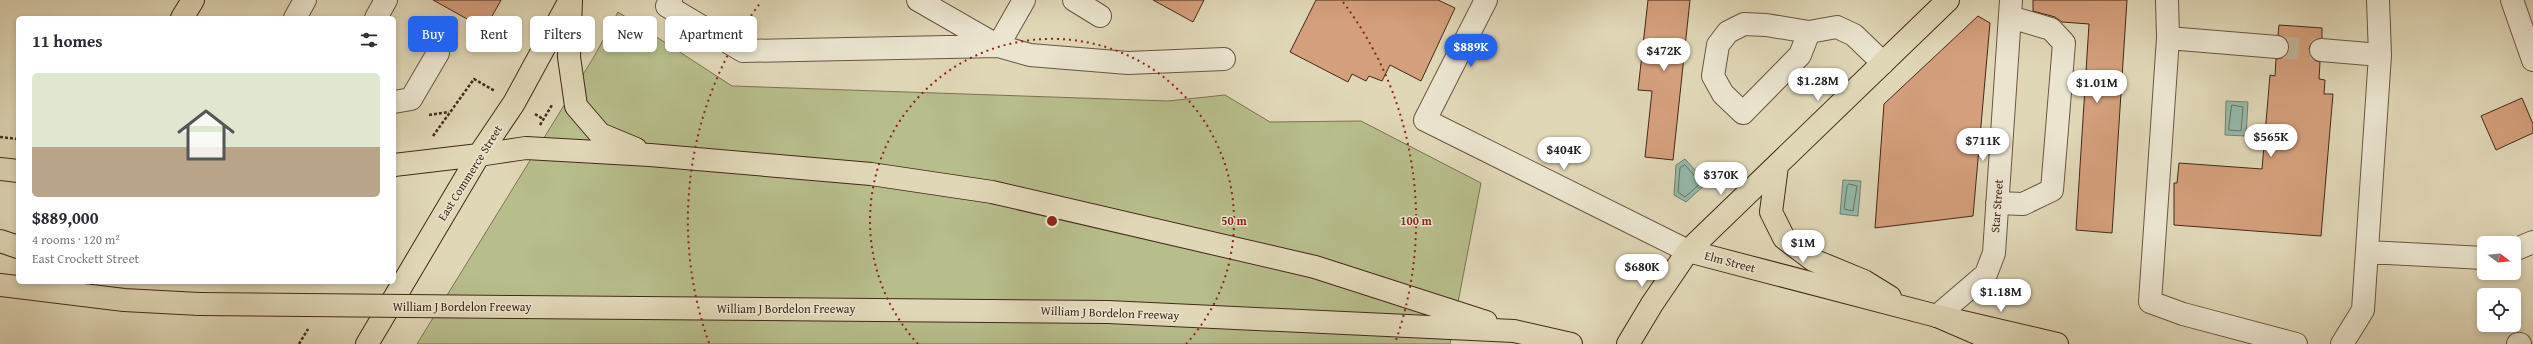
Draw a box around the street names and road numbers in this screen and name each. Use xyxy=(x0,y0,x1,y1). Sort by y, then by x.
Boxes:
street label: East Commerce Street xyxy=(433,121,506,224)
street label: Star Street xyxy=(1986,178,2007,233)
street label: Elm Street xyxy=(1703,247,1758,277)
street label: William J Bordelon Freeway xyxy=(393,298,531,315)
street label: William J Bordelon Freeway xyxy=(717,300,855,317)
street label: William J Bordelon Freeway xyxy=(1040,302,1180,323)

